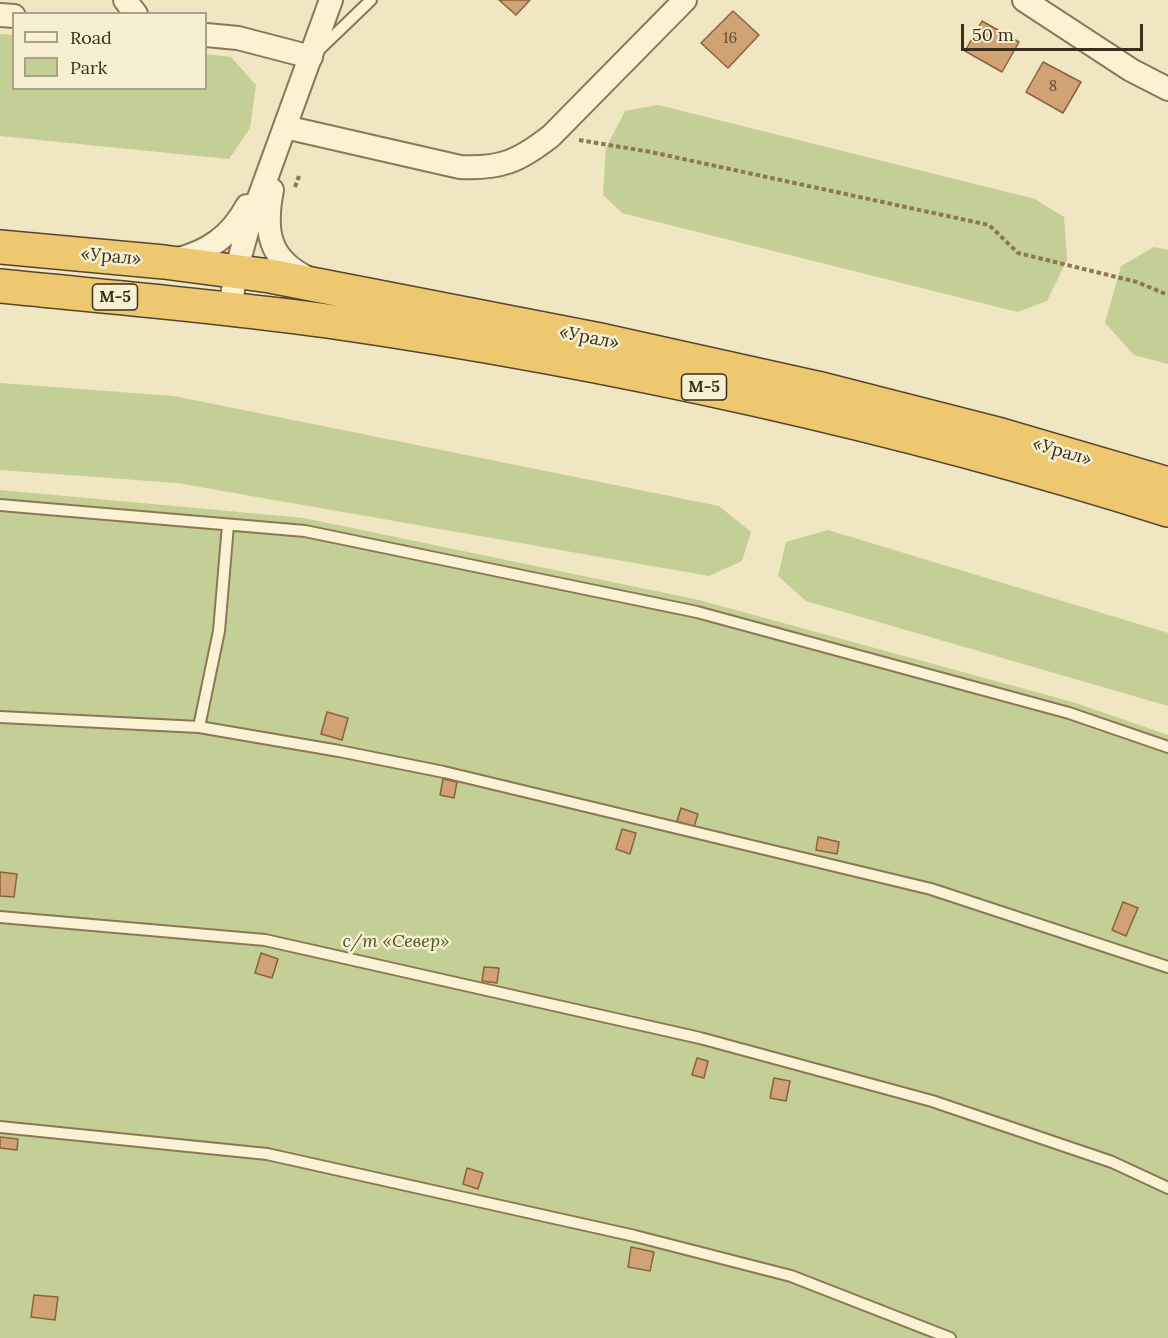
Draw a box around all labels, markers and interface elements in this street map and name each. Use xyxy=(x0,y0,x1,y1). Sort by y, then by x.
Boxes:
legend xyxy=(12,12,207,90)
scale bar xyxy=(964,12,1146,50)
text: 50 m xyxy=(972,23,1014,46)
text: Road xyxy=(70,26,112,49)
house number: 16 xyxy=(723,30,737,48)
text: Park xyxy=(70,56,107,79)
house number: 8 xyxy=(1049,78,1057,96)
street label: «Урал» xyxy=(80,244,142,270)
road number: М-5 xyxy=(92,284,138,310)
street label: «Урал» xyxy=(557,322,621,354)
road number: М-5 xyxy=(682,374,726,400)
street label: «Урал» xyxy=(1030,433,1094,471)
park label: с/т «Север» xyxy=(343,931,449,953)

